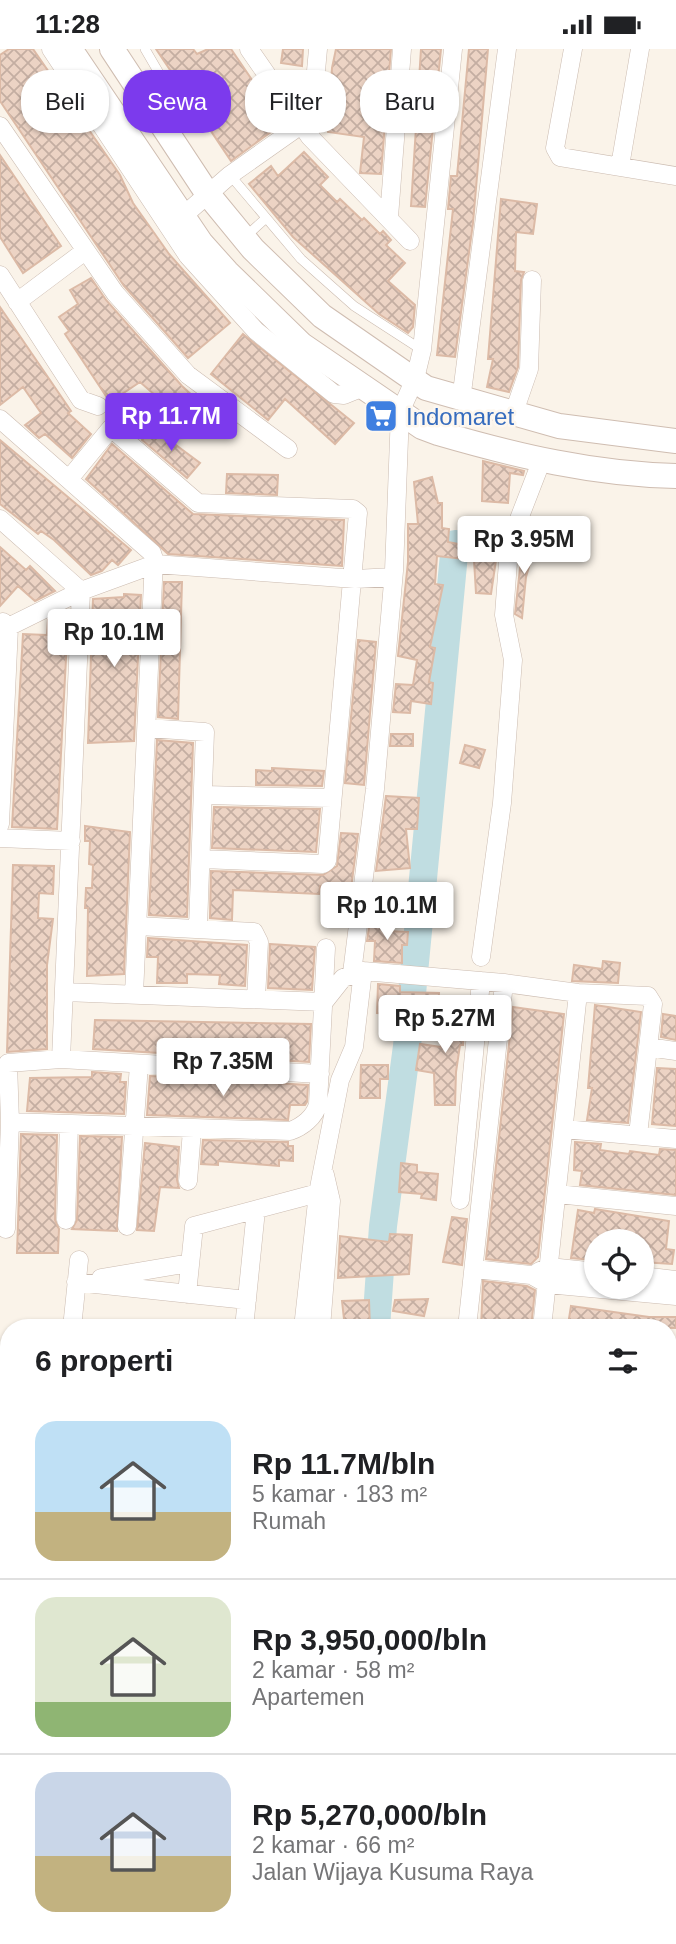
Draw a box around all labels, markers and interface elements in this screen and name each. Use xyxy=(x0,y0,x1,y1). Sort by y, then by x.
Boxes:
text: 11:28 xyxy=(35,9,100,39)
chip: Beli xyxy=(21,70,109,133)
chip: Sewa xyxy=(123,70,231,133)
chip: Filter xyxy=(245,70,346,133)
chip: Baru xyxy=(360,70,459,133)
pin: Rp 11.7M xyxy=(99,393,243,453)
supermarket icon: Indomaret xyxy=(362,397,400,435)
text: Rp 11.7M xyxy=(121,403,221,429)
place label: Indomaret xyxy=(406,403,514,430)
pin: Rp 3.95M xyxy=(452,517,596,576)
text: Rp 3.95M xyxy=(474,526,574,552)
pin: Rp 10.1M xyxy=(42,609,186,669)
text: Rp 10.1M xyxy=(64,619,164,645)
pin: Rp 10.1M xyxy=(315,883,459,942)
text: Rp 10.1M xyxy=(337,892,437,918)
pin: Rp 5.27M xyxy=(373,995,517,1055)
text: Rp 5.27M xyxy=(395,1005,495,1031)
pin: Rp 7.35M xyxy=(151,1039,295,1098)
text: Rp 7.35M xyxy=(173,1048,273,1074)
map controls xyxy=(584,1229,654,1299)
button: locate xyxy=(584,1229,654,1299)
icon: filters xyxy=(604,1342,642,1380)
text: 6 properti xyxy=(35,1344,173,1377)
text: Rp 11.7M/bln xyxy=(252,1447,435,1480)
icon: home xyxy=(91,1449,175,1533)
text: 5 kamar · 183 m² xyxy=(252,1481,427,1507)
text: Rumah xyxy=(252,1508,326,1534)
text: Rp 3,950,000/bln xyxy=(252,1623,487,1656)
icon: home xyxy=(91,1625,175,1709)
text: 2 kamar · 58 m² xyxy=(252,1657,414,1683)
text: Apartemen xyxy=(252,1684,365,1710)
text: Rp 5,270,000/bln xyxy=(252,1798,487,1831)
icon: home xyxy=(91,1800,175,1884)
text: 2 kamar · 66 m² xyxy=(252,1832,414,1858)
text: Jalan Wijaya Kusuma Raya xyxy=(252,1859,533,1885)

